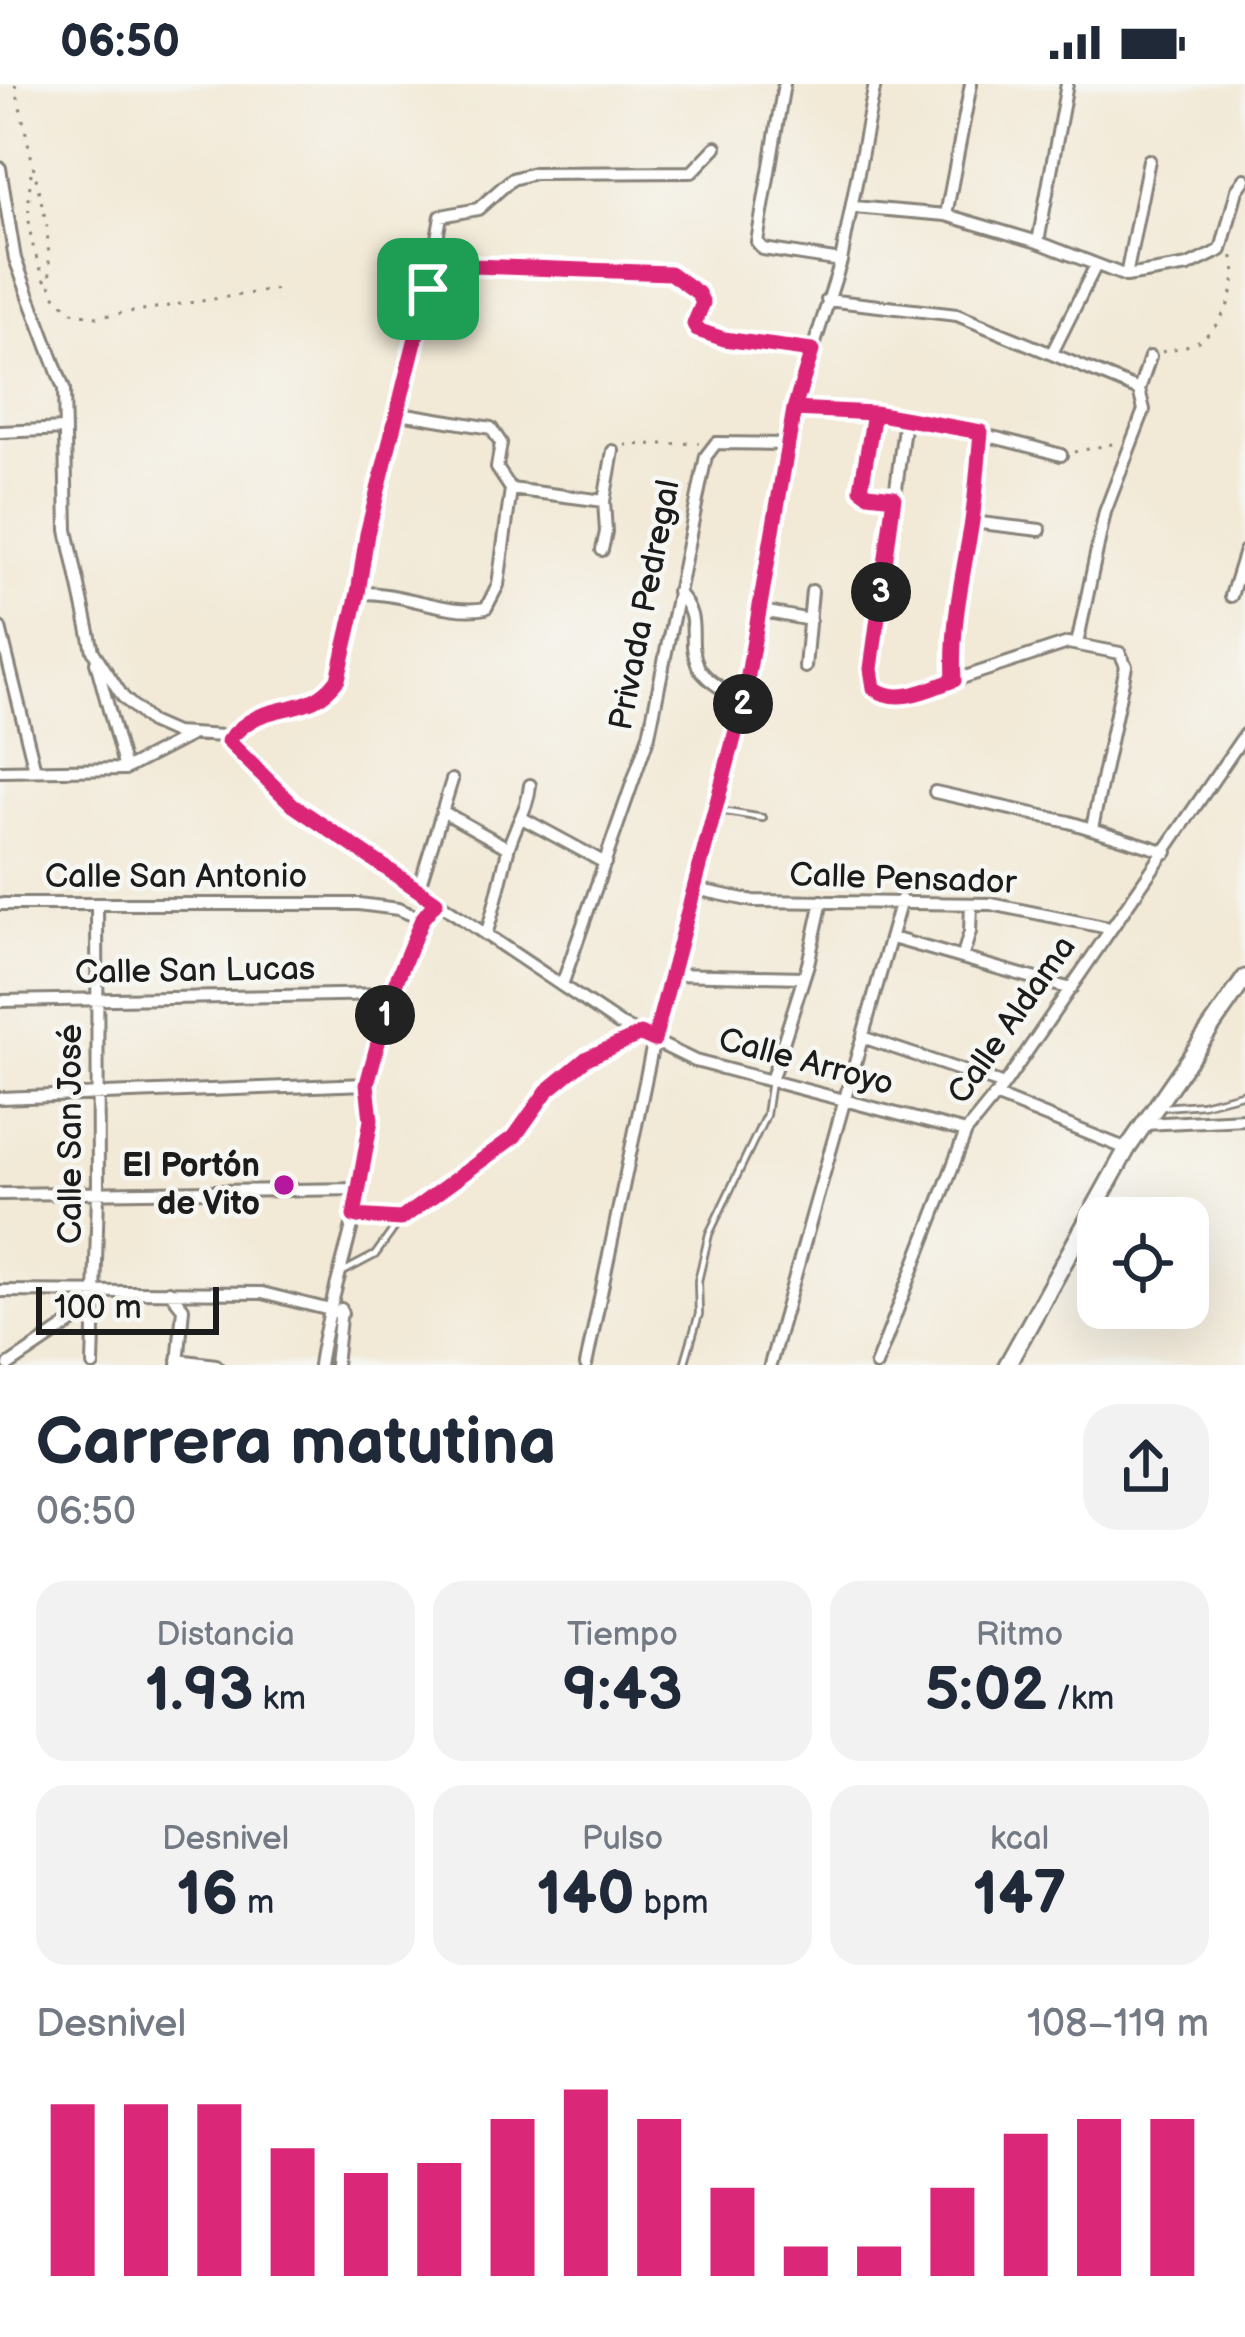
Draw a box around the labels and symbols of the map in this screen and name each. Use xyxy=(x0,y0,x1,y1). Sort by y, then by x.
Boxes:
pin xyxy=(377,238,479,340)
street label: Privada Pedregal xyxy=(601,477,689,733)
pin: 3 xyxy=(851,562,911,622)
pin: 2 xyxy=(713,674,773,734)
street label: Calle Pensador xyxy=(789,855,1018,903)
street label: Calle San Antonio xyxy=(45,857,307,897)
street label: Calle Aldama xyxy=(939,928,1085,1112)
street label: Calle San Lucas xyxy=(74,949,316,993)
pin: 1 xyxy=(355,985,415,1045)
street label: Calle Arroyo xyxy=(714,1019,898,1105)
street label: Calle San José xyxy=(51,1024,91,1244)
place label: El Portón de Vito xyxy=(122,1146,260,1224)
marker: El Portón de Vito xyxy=(271,1172,297,1198)
scale bar xyxy=(36,1281,219,1334)

